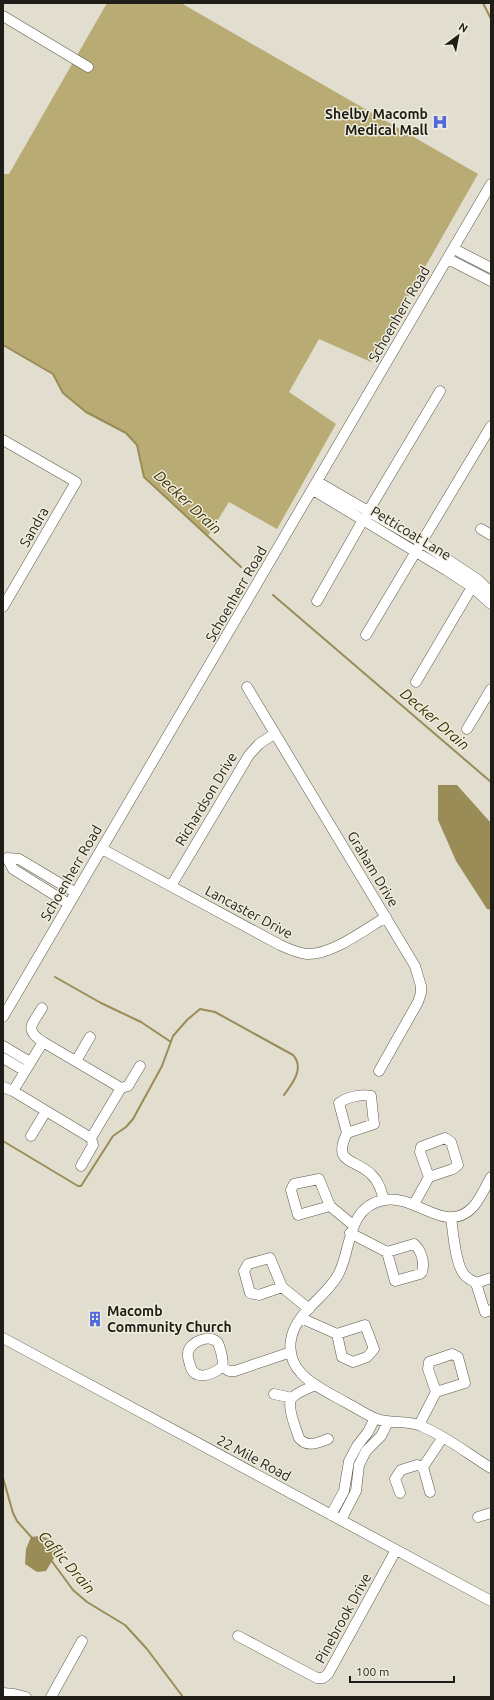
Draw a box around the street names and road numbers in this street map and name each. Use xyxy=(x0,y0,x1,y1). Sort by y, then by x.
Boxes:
street label: Schoenherr Road xyxy=(365,263,433,365)
street label: Petticoat Lane xyxy=(368,503,454,563)
street label: Sandra xyxy=(16,504,52,550)
street label: Schoenherr Road xyxy=(202,543,270,645)
street label: Richardson Drive xyxy=(172,749,240,849)
street label: Schoenherr Road xyxy=(37,822,105,924)
street label: Graham Drive xyxy=(344,828,402,910)
street label: Lancaster Drive xyxy=(202,882,296,942)
street label: 22 Mile Road xyxy=(214,1432,294,1484)
street label: Pinebrook Drive xyxy=(312,1570,374,1666)

